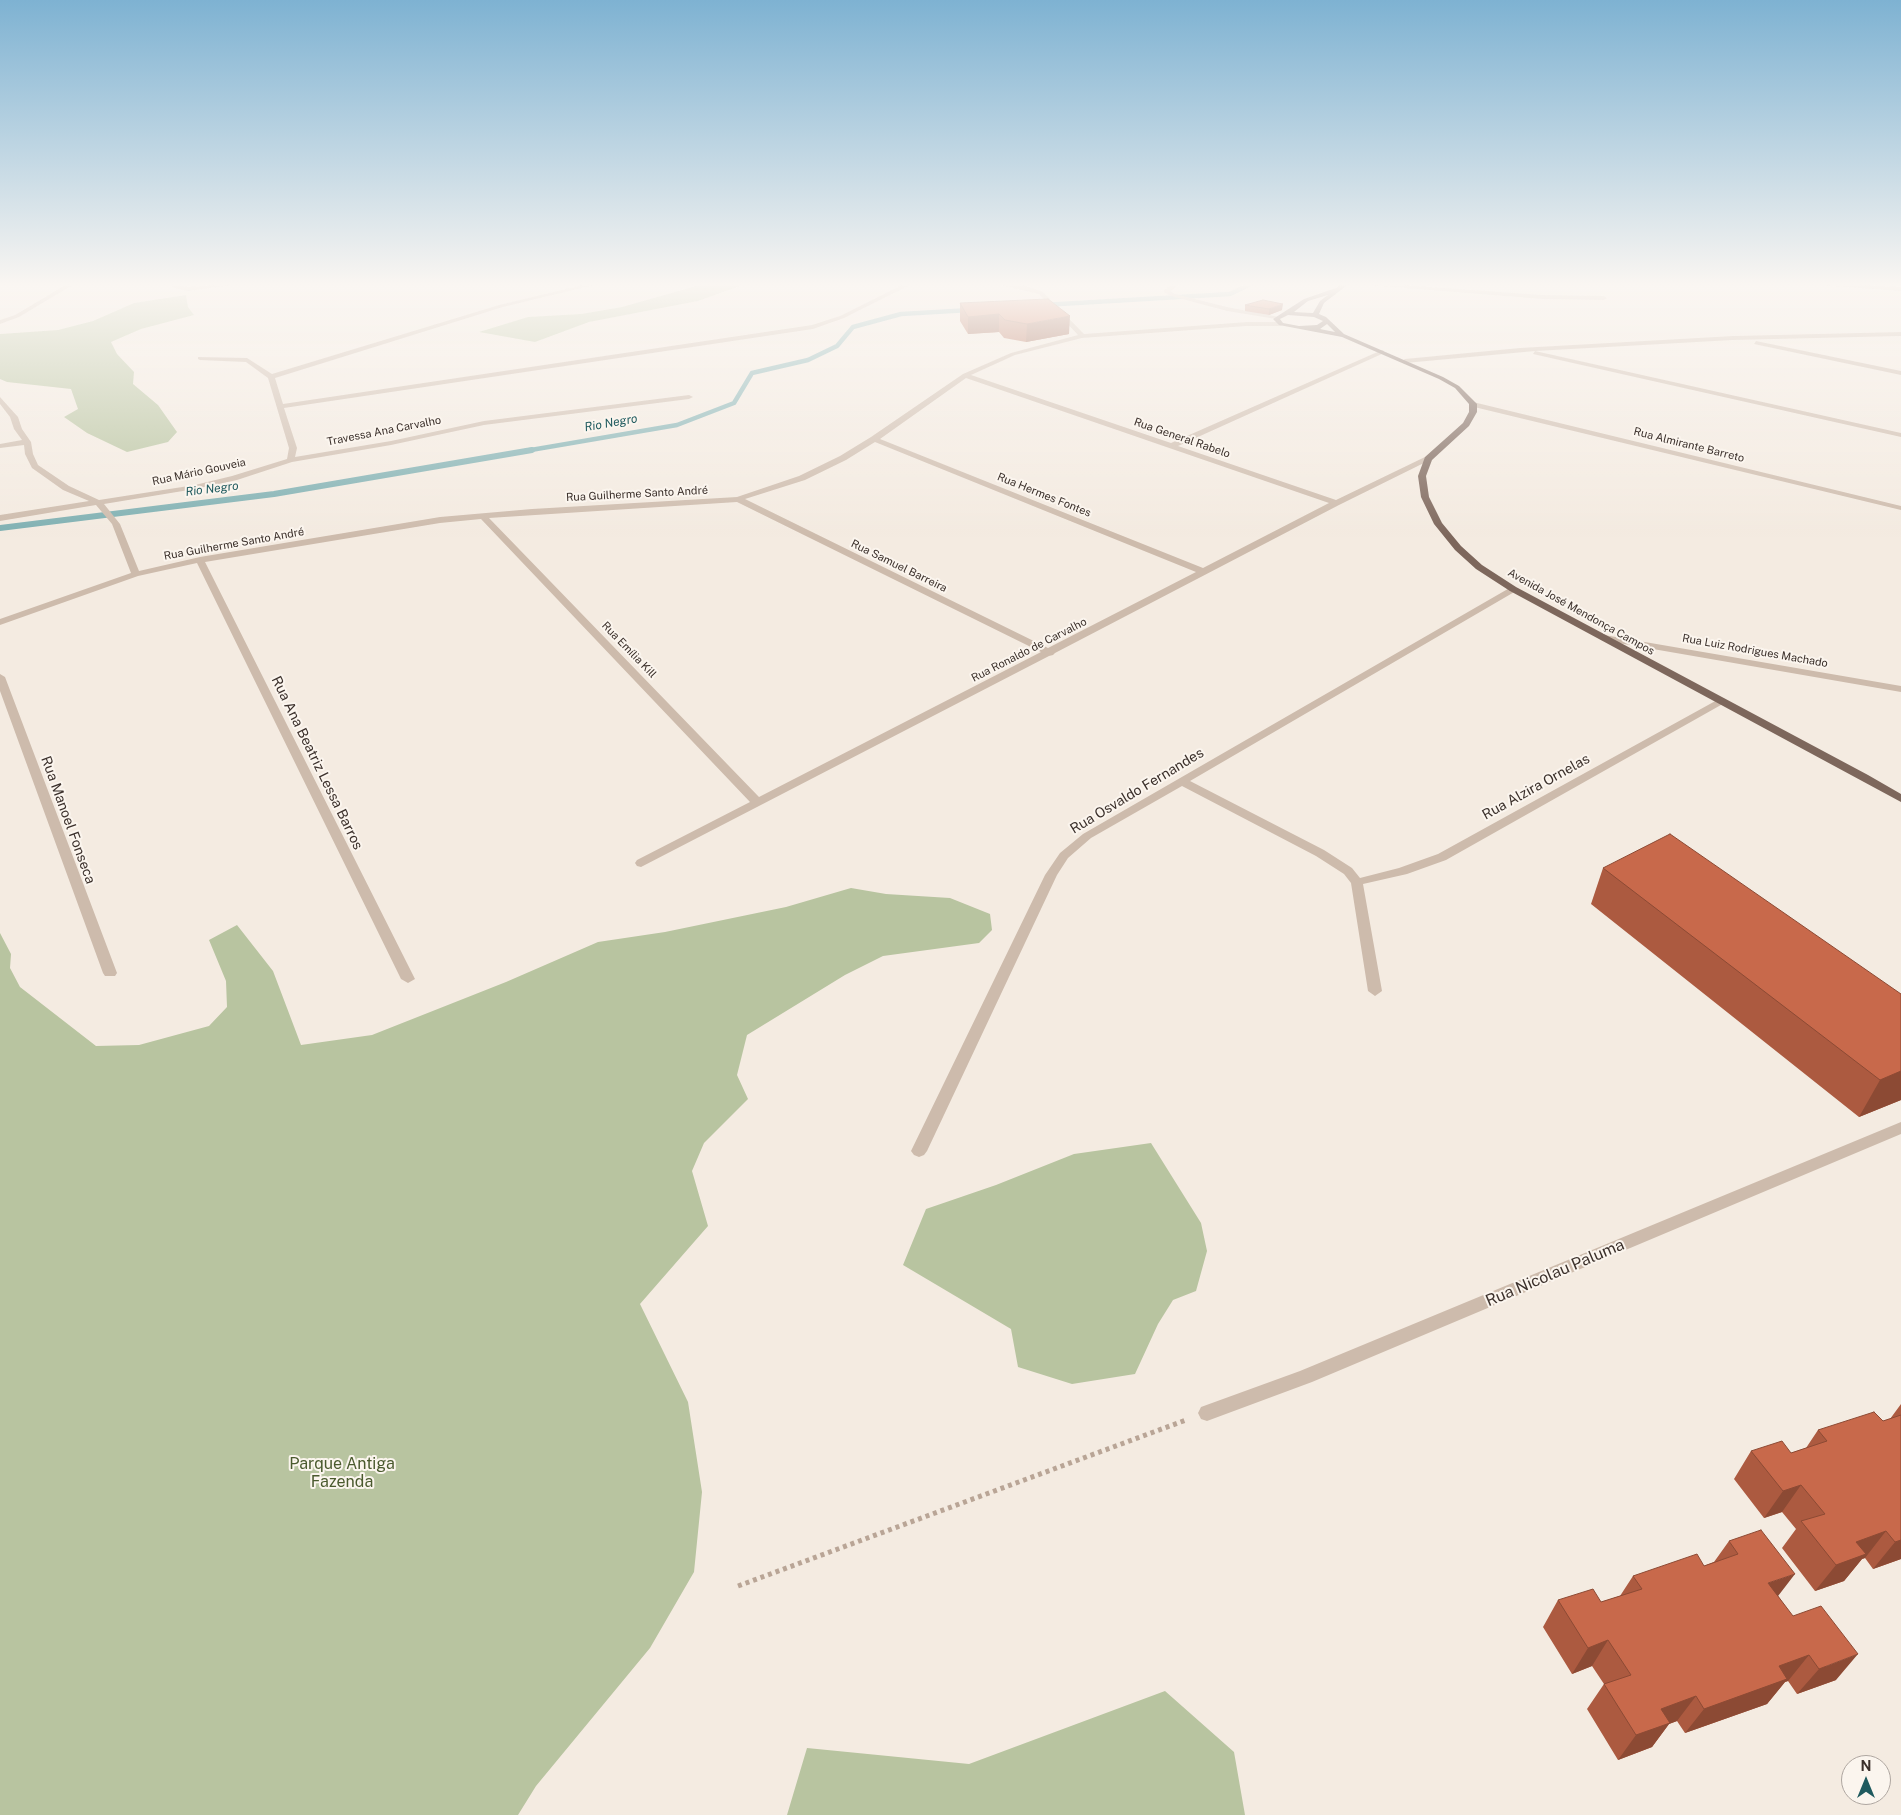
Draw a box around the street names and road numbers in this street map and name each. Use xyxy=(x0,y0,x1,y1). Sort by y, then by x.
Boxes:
street label: Travessa Ana Carvalho xyxy=(326,413,442,449)
street label: Rua General Rabelo xyxy=(1132,415,1232,461)
street label: Rua Almirante Barreto xyxy=(1632,425,1746,465)
street label: Rua Mário Gouveia xyxy=(151,456,247,488)
street label: Rua Hermes Fontes xyxy=(995,470,1093,520)
street label: Rua Guilherme Santo André xyxy=(566,484,708,504)
street label: Rua Guilherme Santo André xyxy=(163,525,305,563)
street label: Rua Samuel Barreira xyxy=(849,537,949,595)
street label: Avenida José Mendonça Campos xyxy=(1505,566,1657,658)
street label: Rua Ronaldo de Carvalho xyxy=(969,615,1089,685)
street label: Rua Emília Kill xyxy=(599,619,659,681)
street label: Rua Luiz Rodrigues Machado xyxy=(1681,632,1829,670)
street label: Rua Ana Beatriz Lessa Barros xyxy=(268,674,366,852)
street label: Rua Osvaldo Fernandes xyxy=(1067,744,1207,838)
street label: Rua Alzira Ornelas xyxy=(1479,751,1593,823)
street label: Rua Manoel Fonseca xyxy=(37,754,99,886)
street label: Rua Nicolau Paluma xyxy=(1483,1235,1627,1311)

